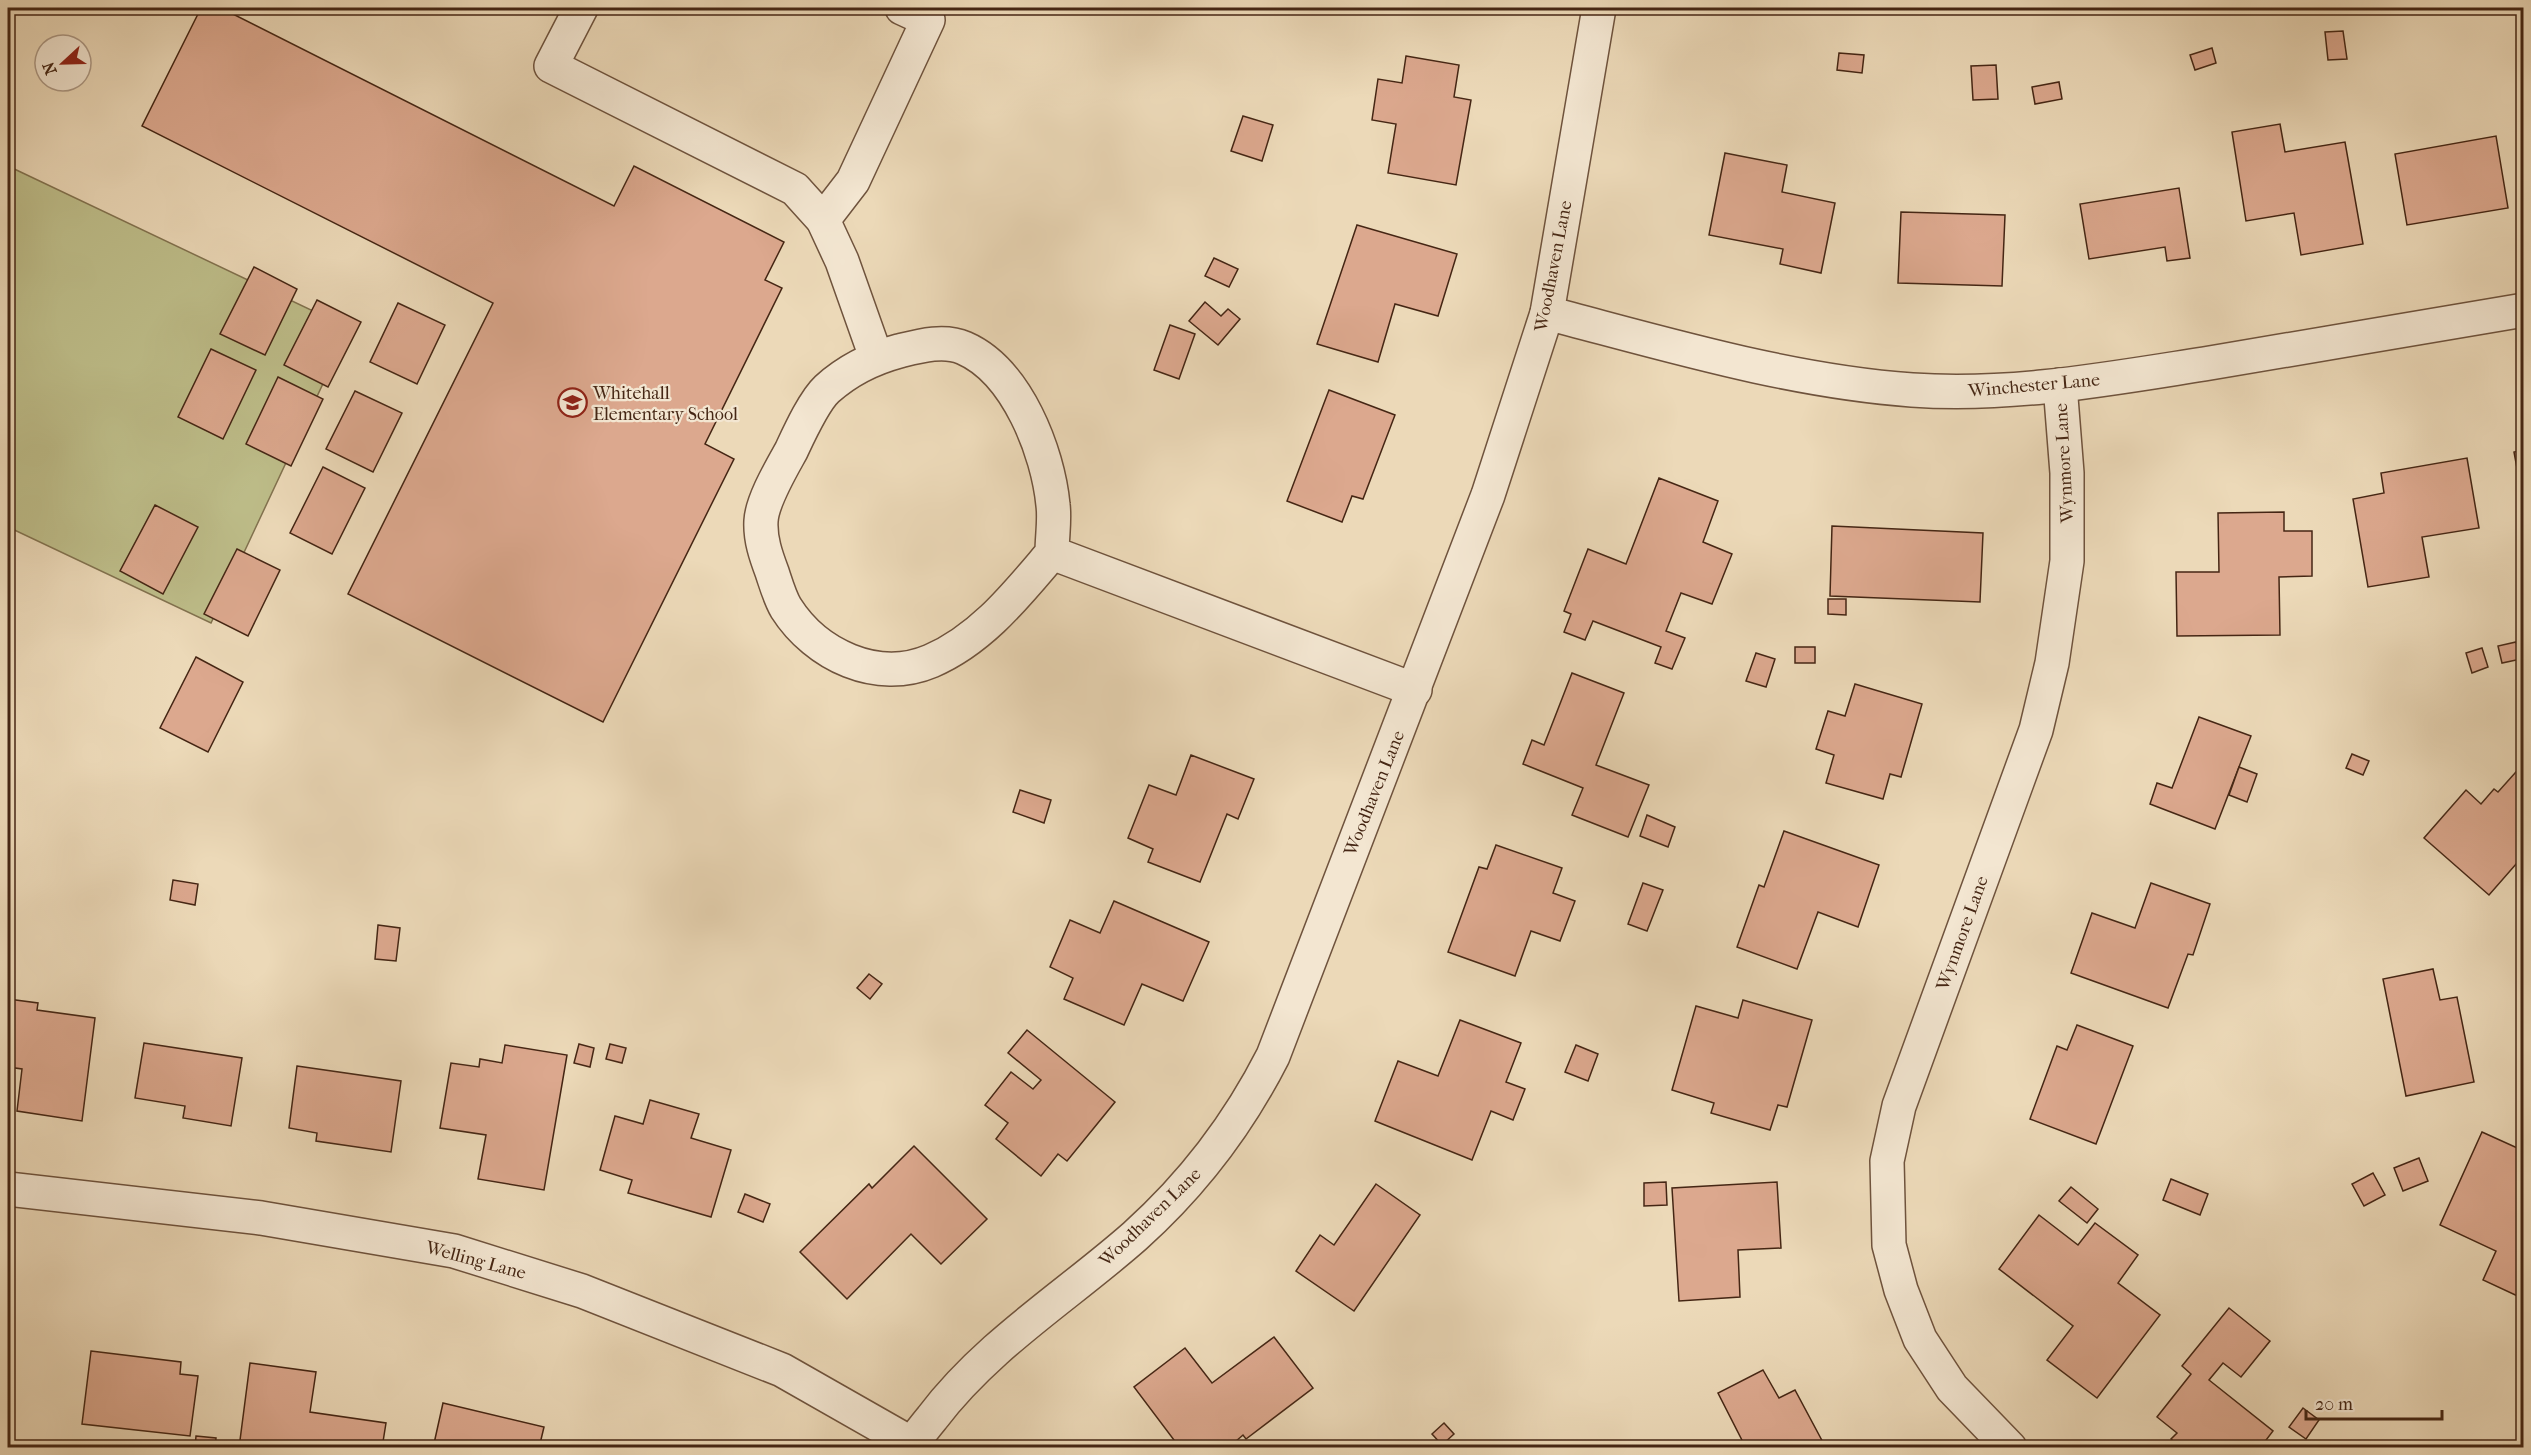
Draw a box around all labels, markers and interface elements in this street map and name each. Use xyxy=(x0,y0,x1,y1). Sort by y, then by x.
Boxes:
north arrow xyxy=(33,33,93,93)
text: N xyxy=(38,58,61,78)
street label: Woodhaven Lane xyxy=(1530,199,1577,334)
street label: Winchester Lane xyxy=(1966,369,2101,402)
place label: Whitehall Elementary School xyxy=(592,383,738,425)
school or university icon: Whitehall Elementary School xyxy=(556,387,588,419)
street label: Wynmore Lane xyxy=(2051,402,2078,524)
street label: Woodhaven Lane xyxy=(1339,728,1409,860)
street label: Wynmore Lane xyxy=(1932,873,1993,994)
street label: Woodhaven Lane xyxy=(1094,1164,1206,1272)
street label: Welling Lane xyxy=(422,1237,528,1284)
scale bar xyxy=(2306,1383,2442,1421)
text: 20 m xyxy=(2315,1394,2353,1415)

